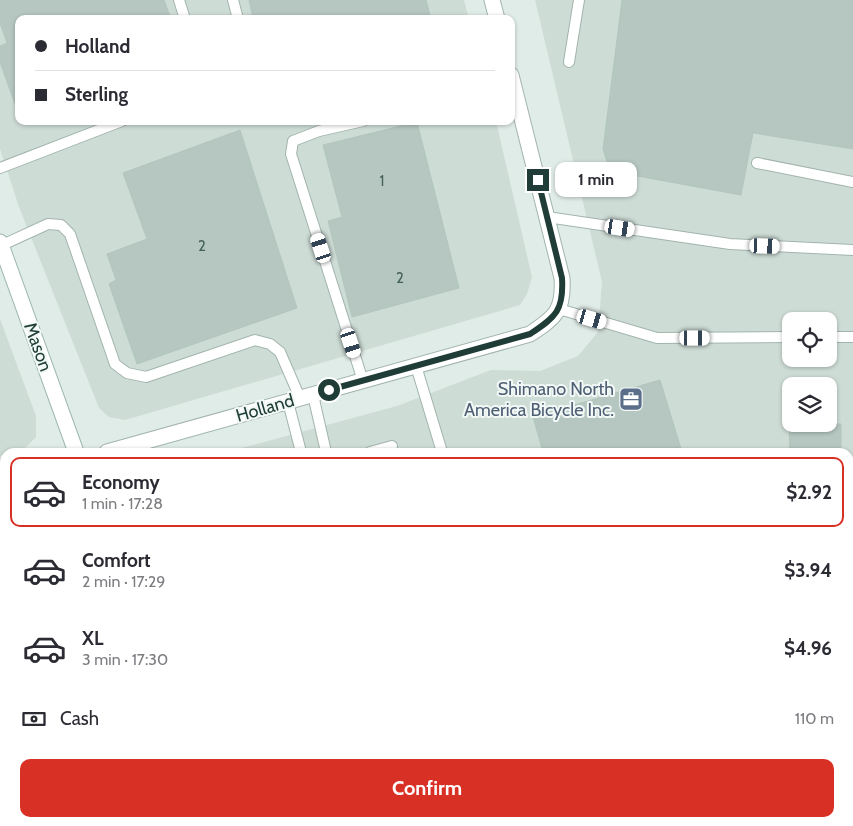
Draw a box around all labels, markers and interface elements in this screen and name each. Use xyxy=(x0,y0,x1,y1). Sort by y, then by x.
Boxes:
text: Holland xyxy=(65,35,130,58)
text: Sterling xyxy=(65,83,128,106)
callout: 1 min xyxy=(556,162,638,198)
route end xyxy=(527,169,549,191)
text: 1 min xyxy=(578,170,614,189)
house number: 1 xyxy=(380,172,384,190)
car xyxy=(604,218,635,238)
car xyxy=(309,231,332,265)
house number: 2 xyxy=(198,237,206,255)
car xyxy=(749,238,780,254)
house number: 2 xyxy=(396,269,404,287)
car xyxy=(575,308,608,330)
map controls xyxy=(782,312,837,432)
button: locate xyxy=(782,312,837,367)
street label: Mason xyxy=(19,319,57,375)
car xyxy=(339,326,362,360)
car xyxy=(680,331,710,346)
button: layers xyxy=(782,377,837,432)
place label: Shimano North America Bicycle Inc. xyxy=(464,378,614,421)
route start xyxy=(318,379,340,401)
office icon: Shimano North America Bicycle Inc. xyxy=(618,386,644,412)
street label: Holland xyxy=(233,389,297,427)
icon: car xyxy=(22,470,67,515)
text: Economy xyxy=(82,471,160,494)
text: $2.92 xyxy=(786,481,832,504)
text: 1 min · 17:28 xyxy=(82,494,163,513)
icon: car xyxy=(22,548,67,593)
text: Comfort xyxy=(82,549,151,572)
text: $3.94 xyxy=(784,559,832,582)
text: 2 min · 17:29 xyxy=(82,572,165,591)
icon: car xyxy=(22,626,67,671)
text: XL xyxy=(82,627,103,650)
text: $4.96 xyxy=(784,637,832,660)
text: 3 min · 17:30 xyxy=(82,650,168,669)
icon: cash xyxy=(20,705,48,733)
text: Cash xyxy=(60,707,99,730)
text: 110 m xyxy=(795,709,834,728)
button: Confirm xyxy=(20,759,834,817)

